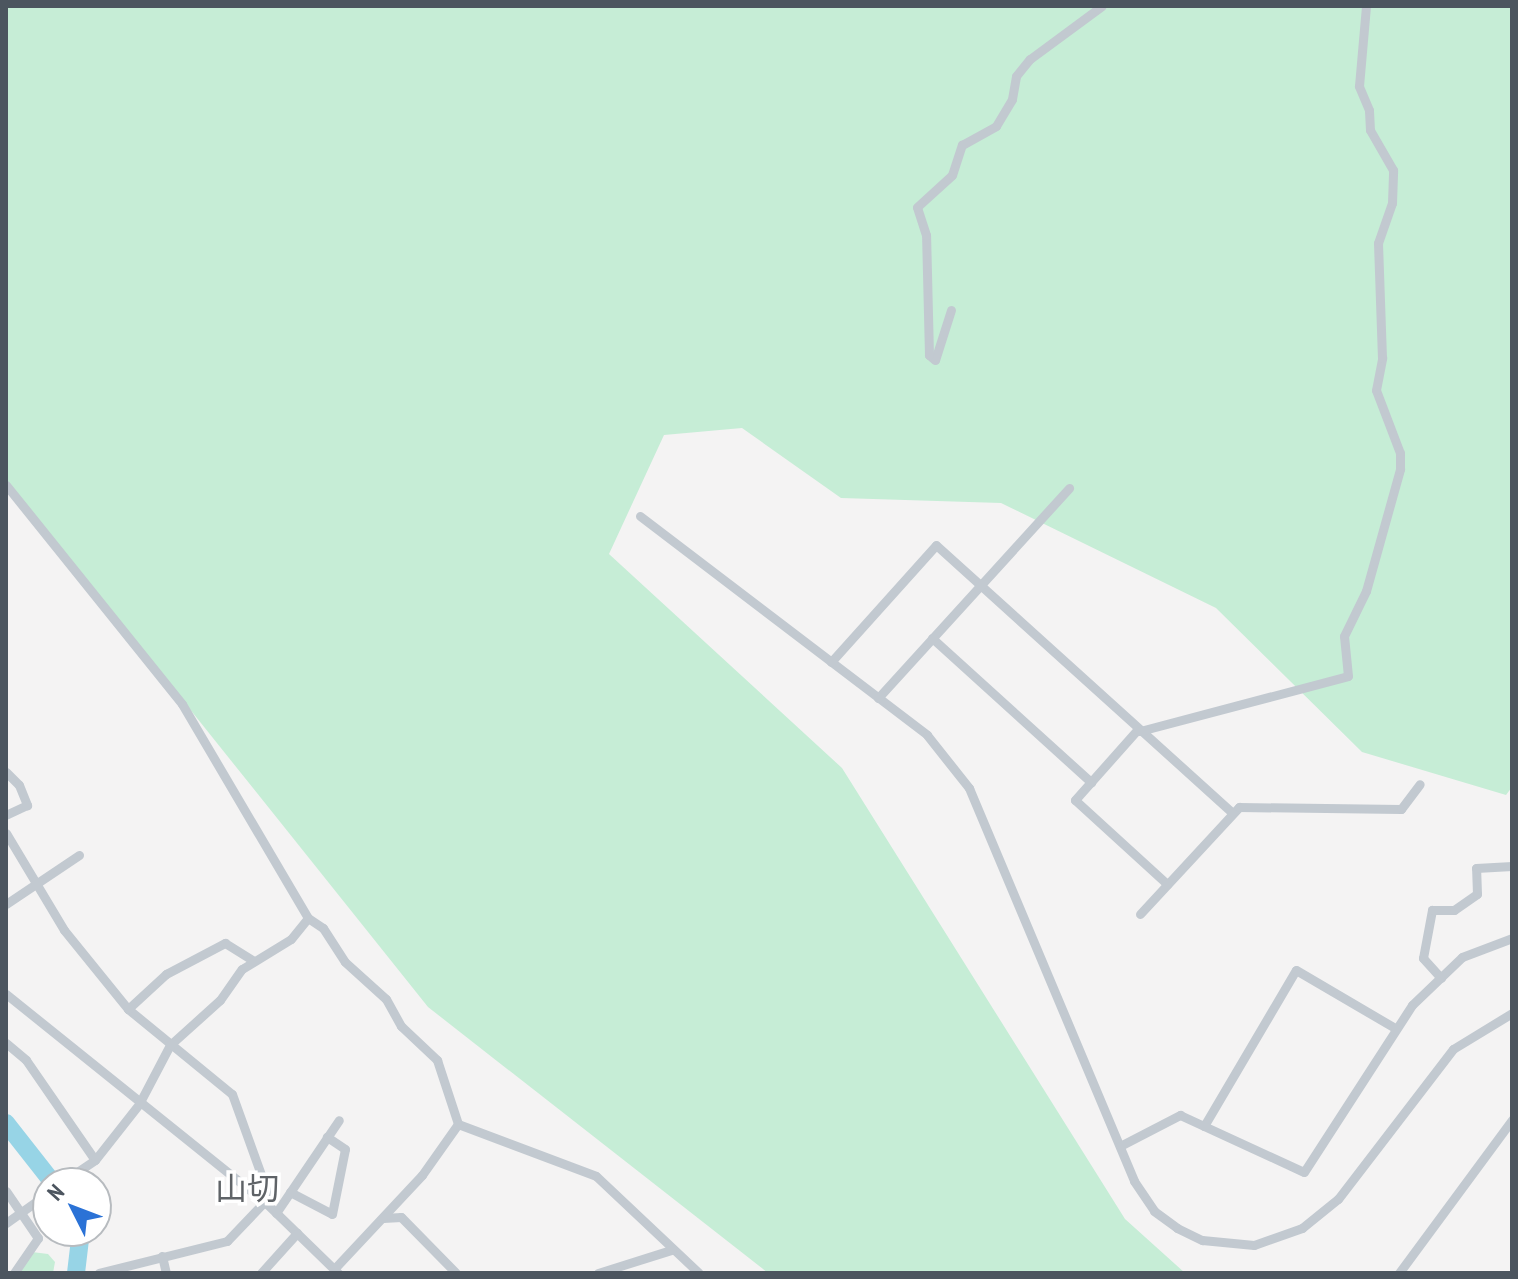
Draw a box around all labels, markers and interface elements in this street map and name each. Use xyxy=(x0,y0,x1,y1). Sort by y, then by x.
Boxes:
north arrow xyxy=(32,1167,112,1247)
district label: 山切 xyxy=(215,1169,279,1207)
text: N xyxy=(41,1178,70,1206)

